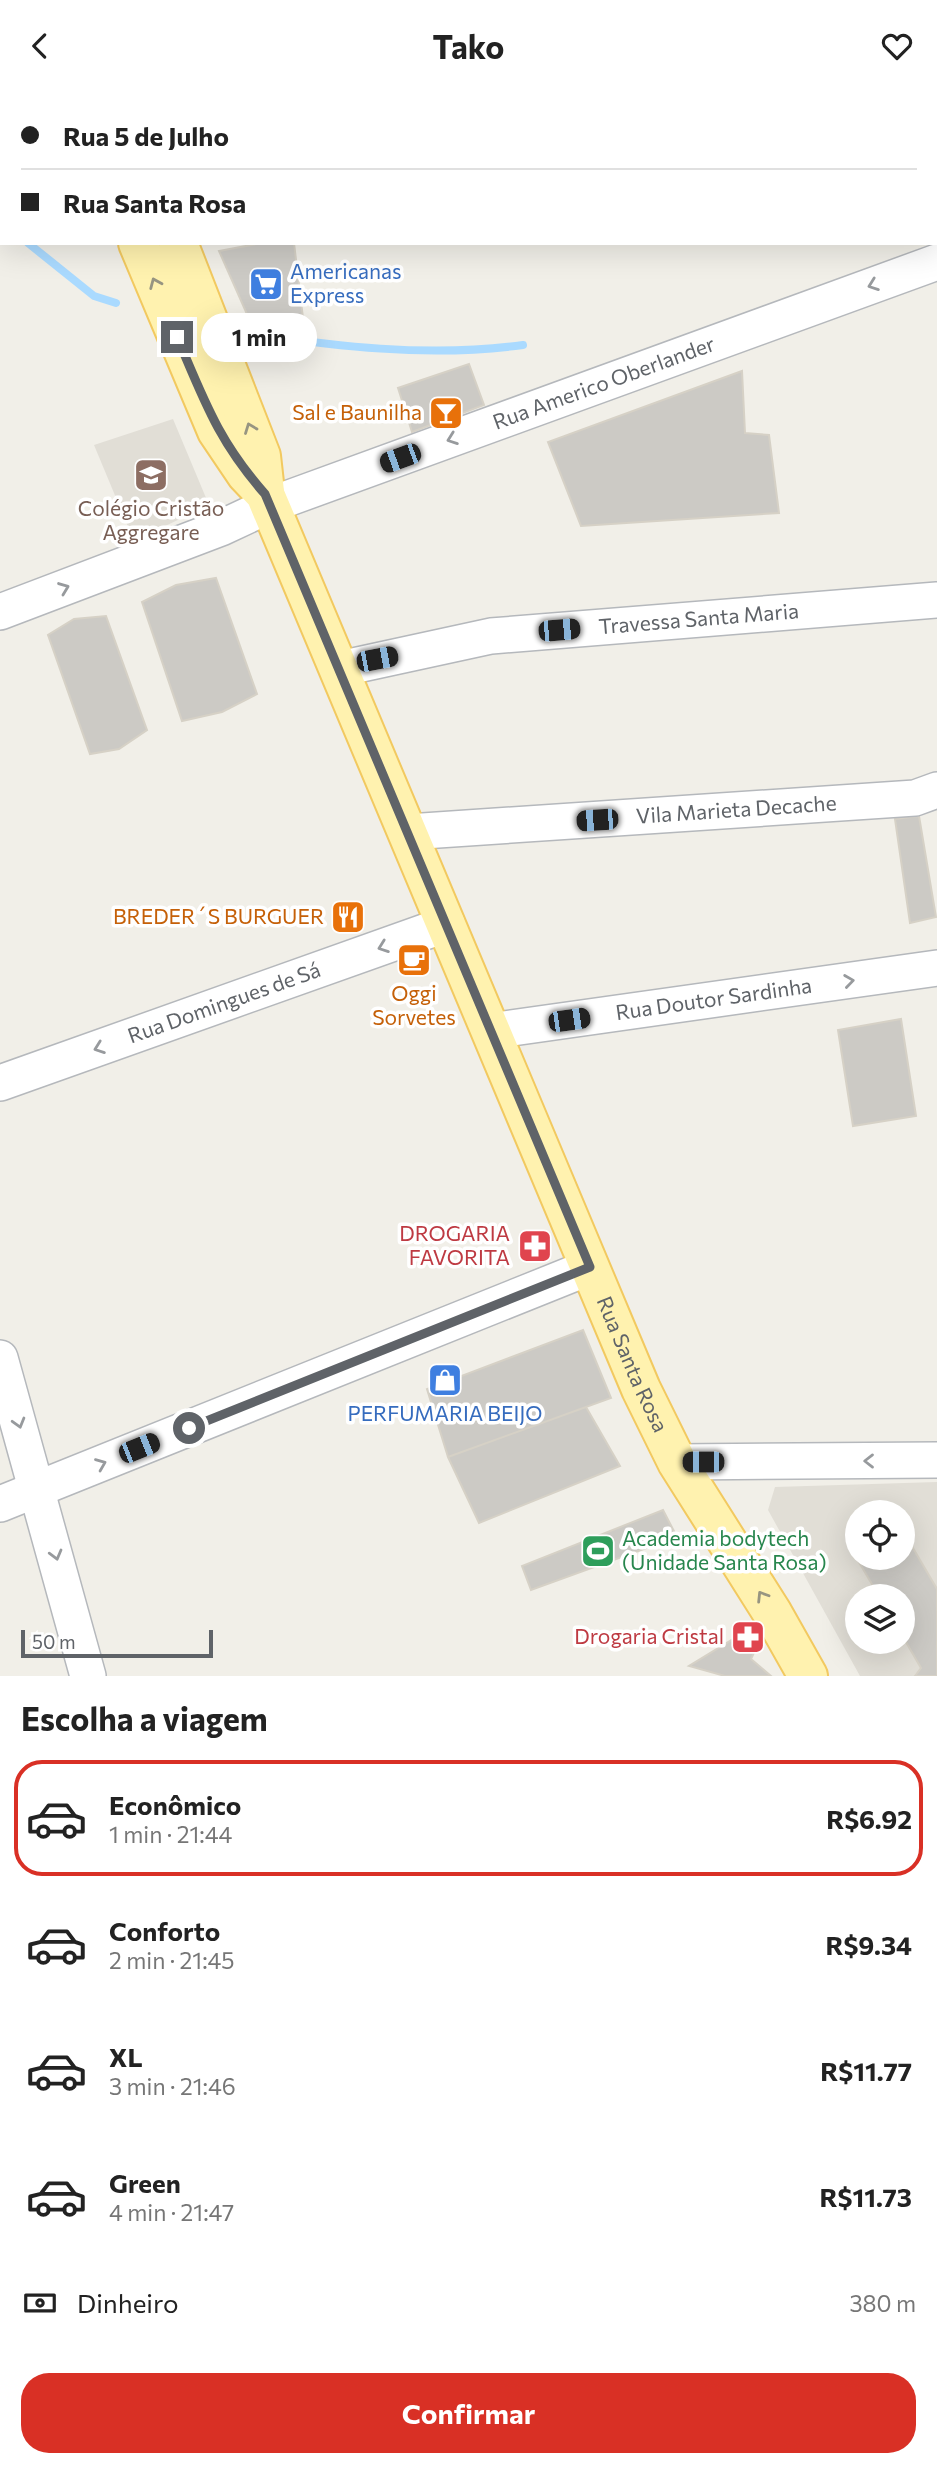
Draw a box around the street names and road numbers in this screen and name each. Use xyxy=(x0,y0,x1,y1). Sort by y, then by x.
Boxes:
street label: Rua Americo Oberlander xyxy=(489,330,718,434)
street label: Travessa Santa Maria xyxy=(598,597,800,638)
street label: Vila Marieta Decache xyxy=(635,789,837,828)
street label: Rua Domingues de Sá xyxy=(124,956,323,1048)
street label: Rua Doutor Sardinha xyxy=(614,972,813,1024)
street label: Rua Santa Rosa xyxy=(592,1292,674,1436)

